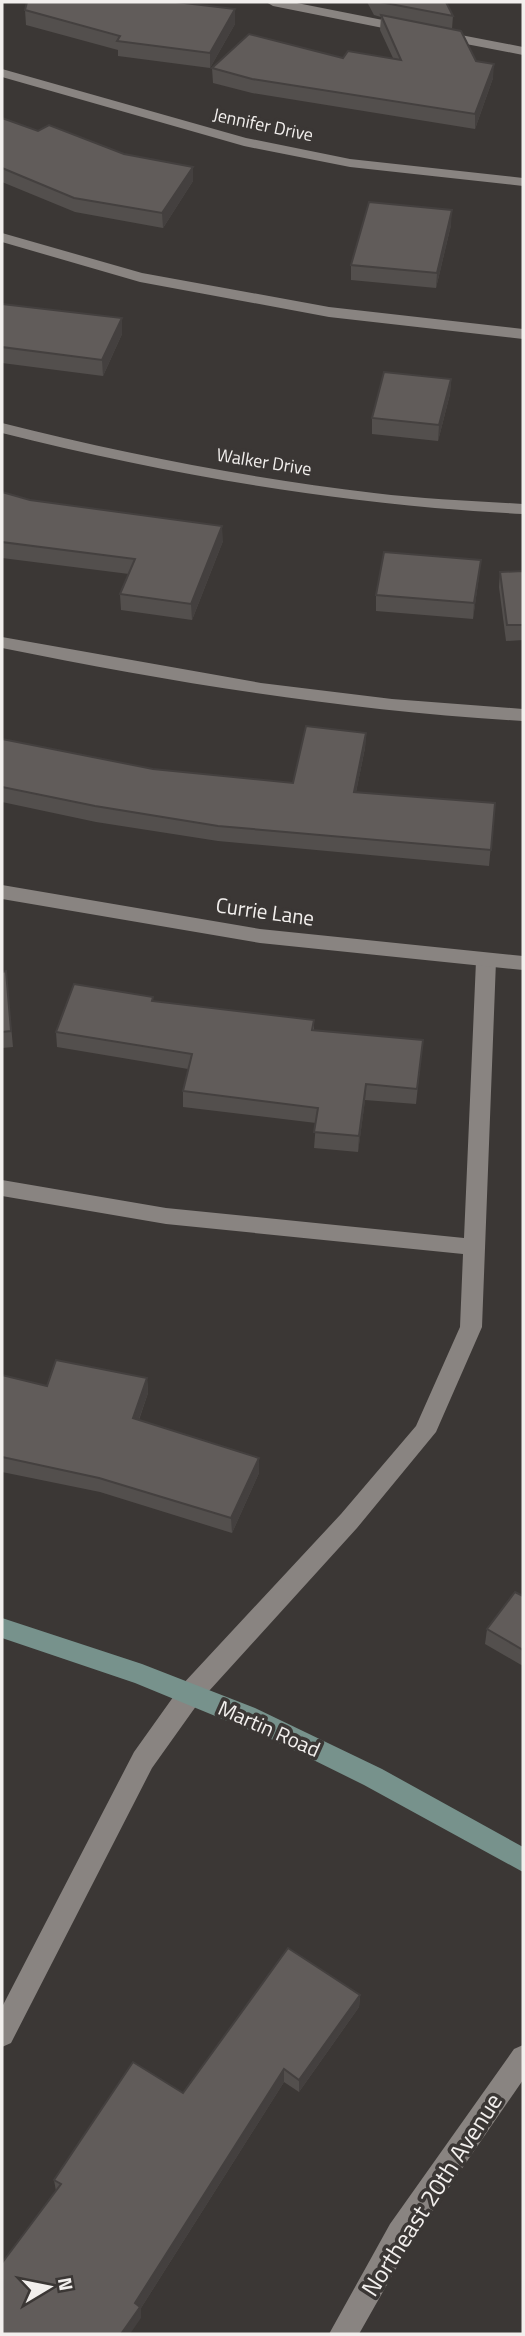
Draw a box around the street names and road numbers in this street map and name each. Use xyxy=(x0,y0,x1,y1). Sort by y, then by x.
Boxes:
street label: Jennifer Drive xyxy=(210,101,316,148)
street label: Walker Drive xyxy=(215,441,314,482)
street label: Currie Lane xyxy=(214,888,316,934)
street label: Martin Road xyxy=(213,1691,326,1765)
street label: Northeast 20th Avenue xyxy=(352,2086,511,2303)

